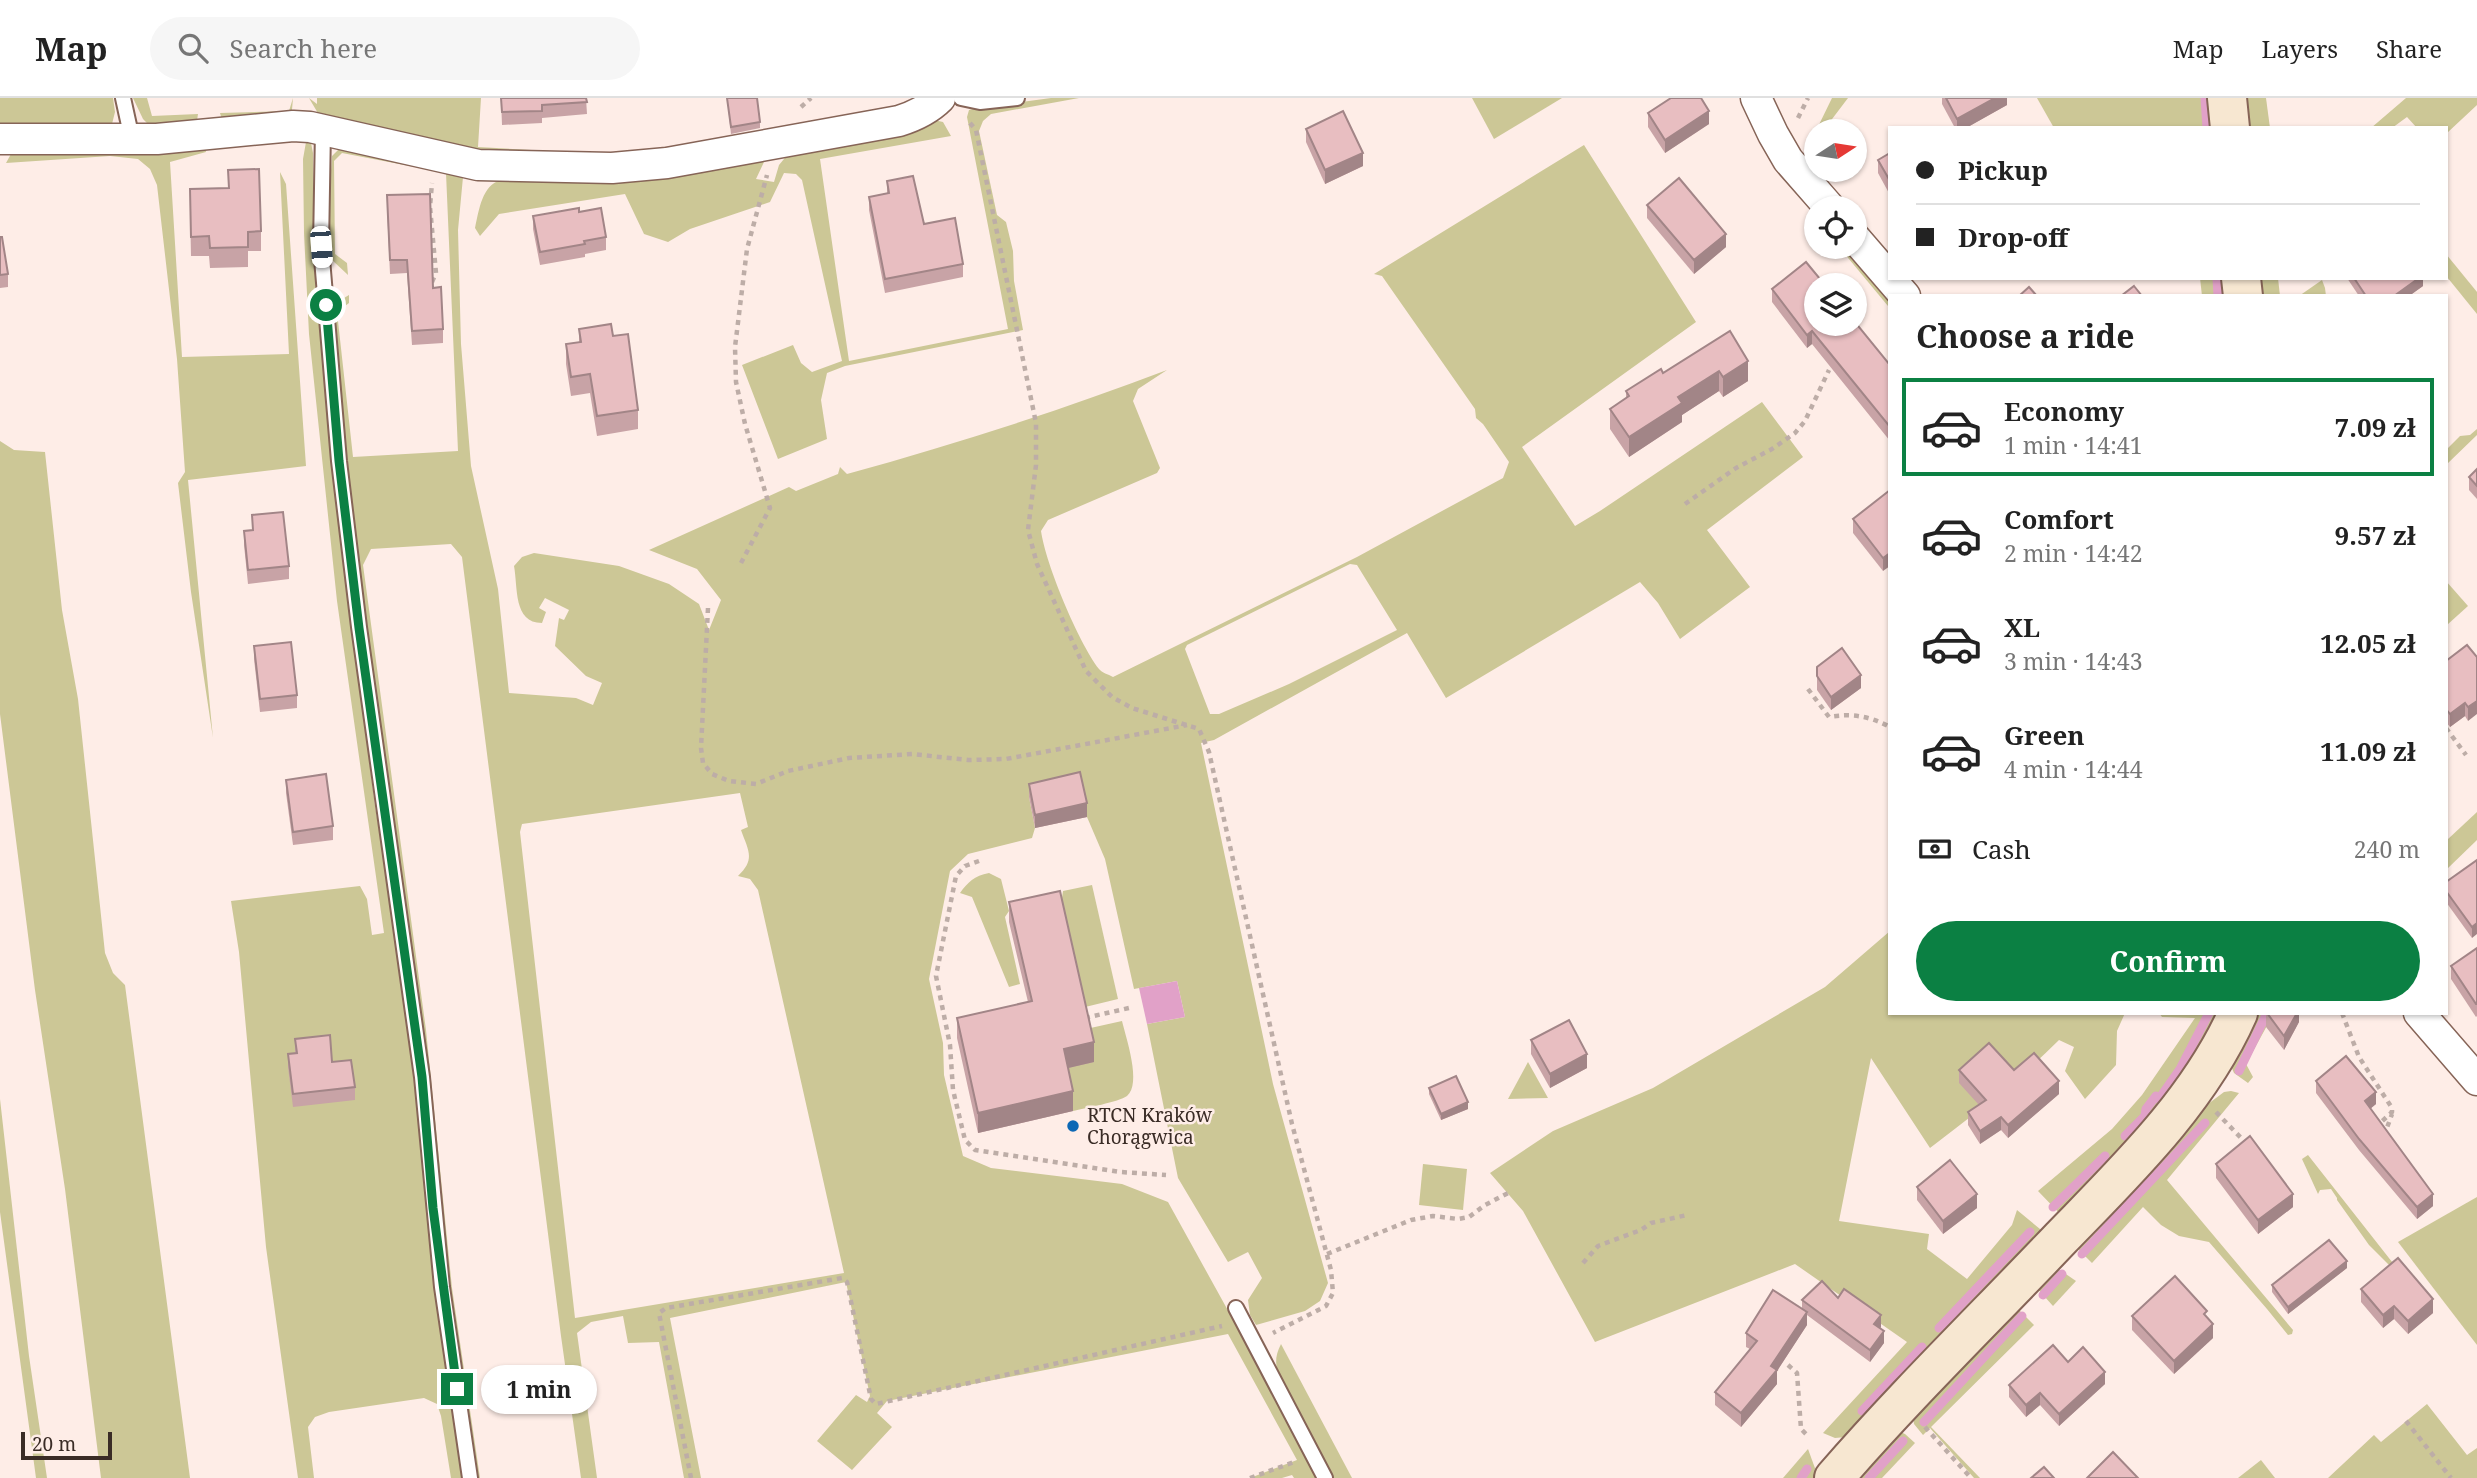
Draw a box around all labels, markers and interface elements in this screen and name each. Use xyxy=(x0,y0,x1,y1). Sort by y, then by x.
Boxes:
search box xyxy=(150,17,640,80)
text: Map xyxy=(35,26,108,71)
icon: search xyxy=(174,29,212,67)
text: Search here xyxy=(230,30,377,66)
text: Map xyxy=(2173,32,2224,65)
text: Layers xyxy=(2262,32,2338,65)
text: Share xyxy=(2376,32,2442,65)
north arrow xyxy=(1804,119,1867,182)
map controls xyxy=(1804,119,1867,336)
text: Pickup xyxy=(1958,152,2048,188)
button: locate xyxy=(1804,196,1867,259)
text: Drop-off xyxy=(1958,219,2068,255)
car xyxy=(310,225,333,269)
button: layers xyxy=(1804,273,1867,336)
route start xyxy=(310,289,342,321)
text: Choose a ride xyxy=(1916,314,2135,357)
text: Economy xyxy=(2004,393,2124,429)
icon: car xyxy=(1920,396,1983,459)
text: 7.09 zł xyxy=(2335,409,2416,445)
text: 1 min · 14:41 xyxy=(2004,429,2142,461)
text: Comfort xyxy=(2004,501,2114,537)
icon: car xyxy=(1920,504,1983,567)
text: 9.57 zł xyxy=(2335,517,2416,553)
text: 2 min · 14:42 xyxy=(2004,537,2142,569)
text: XL xyxy=(2004,609,2040,645)
icon: car xyxy=(1920,612,1983,675)
text: 12.05 zł xyxy=(2320,625,2416,661)
text: 3 min · 14:43 xyxy=(2004,645,2142,677)
text: Green xyxy=(2004,717,2085,753)
icon: car xyxy=(1920,720,1983,783)
text: 11.09 zł xyxy=(2320,733,2416,769)
text: 4 min · 14:44 xyxy=(2004,753,2142,785)
icon: cash xyxy=(1916,830,1954,868)
text: Cash xyxy=(1972,831,2031,867)
text: 240 m xyxy=(2354,833,2420,865)
button: Confirm xyxy=(1916,921,2420,1001)
place label: RTCN Kraków Chorągwica xyxy=(1087,1102,1213,1150)
marker: RTCN Kraków Chorągwica xyxy=(1065,1118,1081,1134)
callout: 1 min xyxy=(482,1364,597,1414)
route end xyxy=(441,1373,473,1405)
text: 1 min xyxy=(506,1373,572,1405)
scale bar xyxy=(21,1429,112,1461)
text: 20 m xyxy=(32,1431,76,1457)

